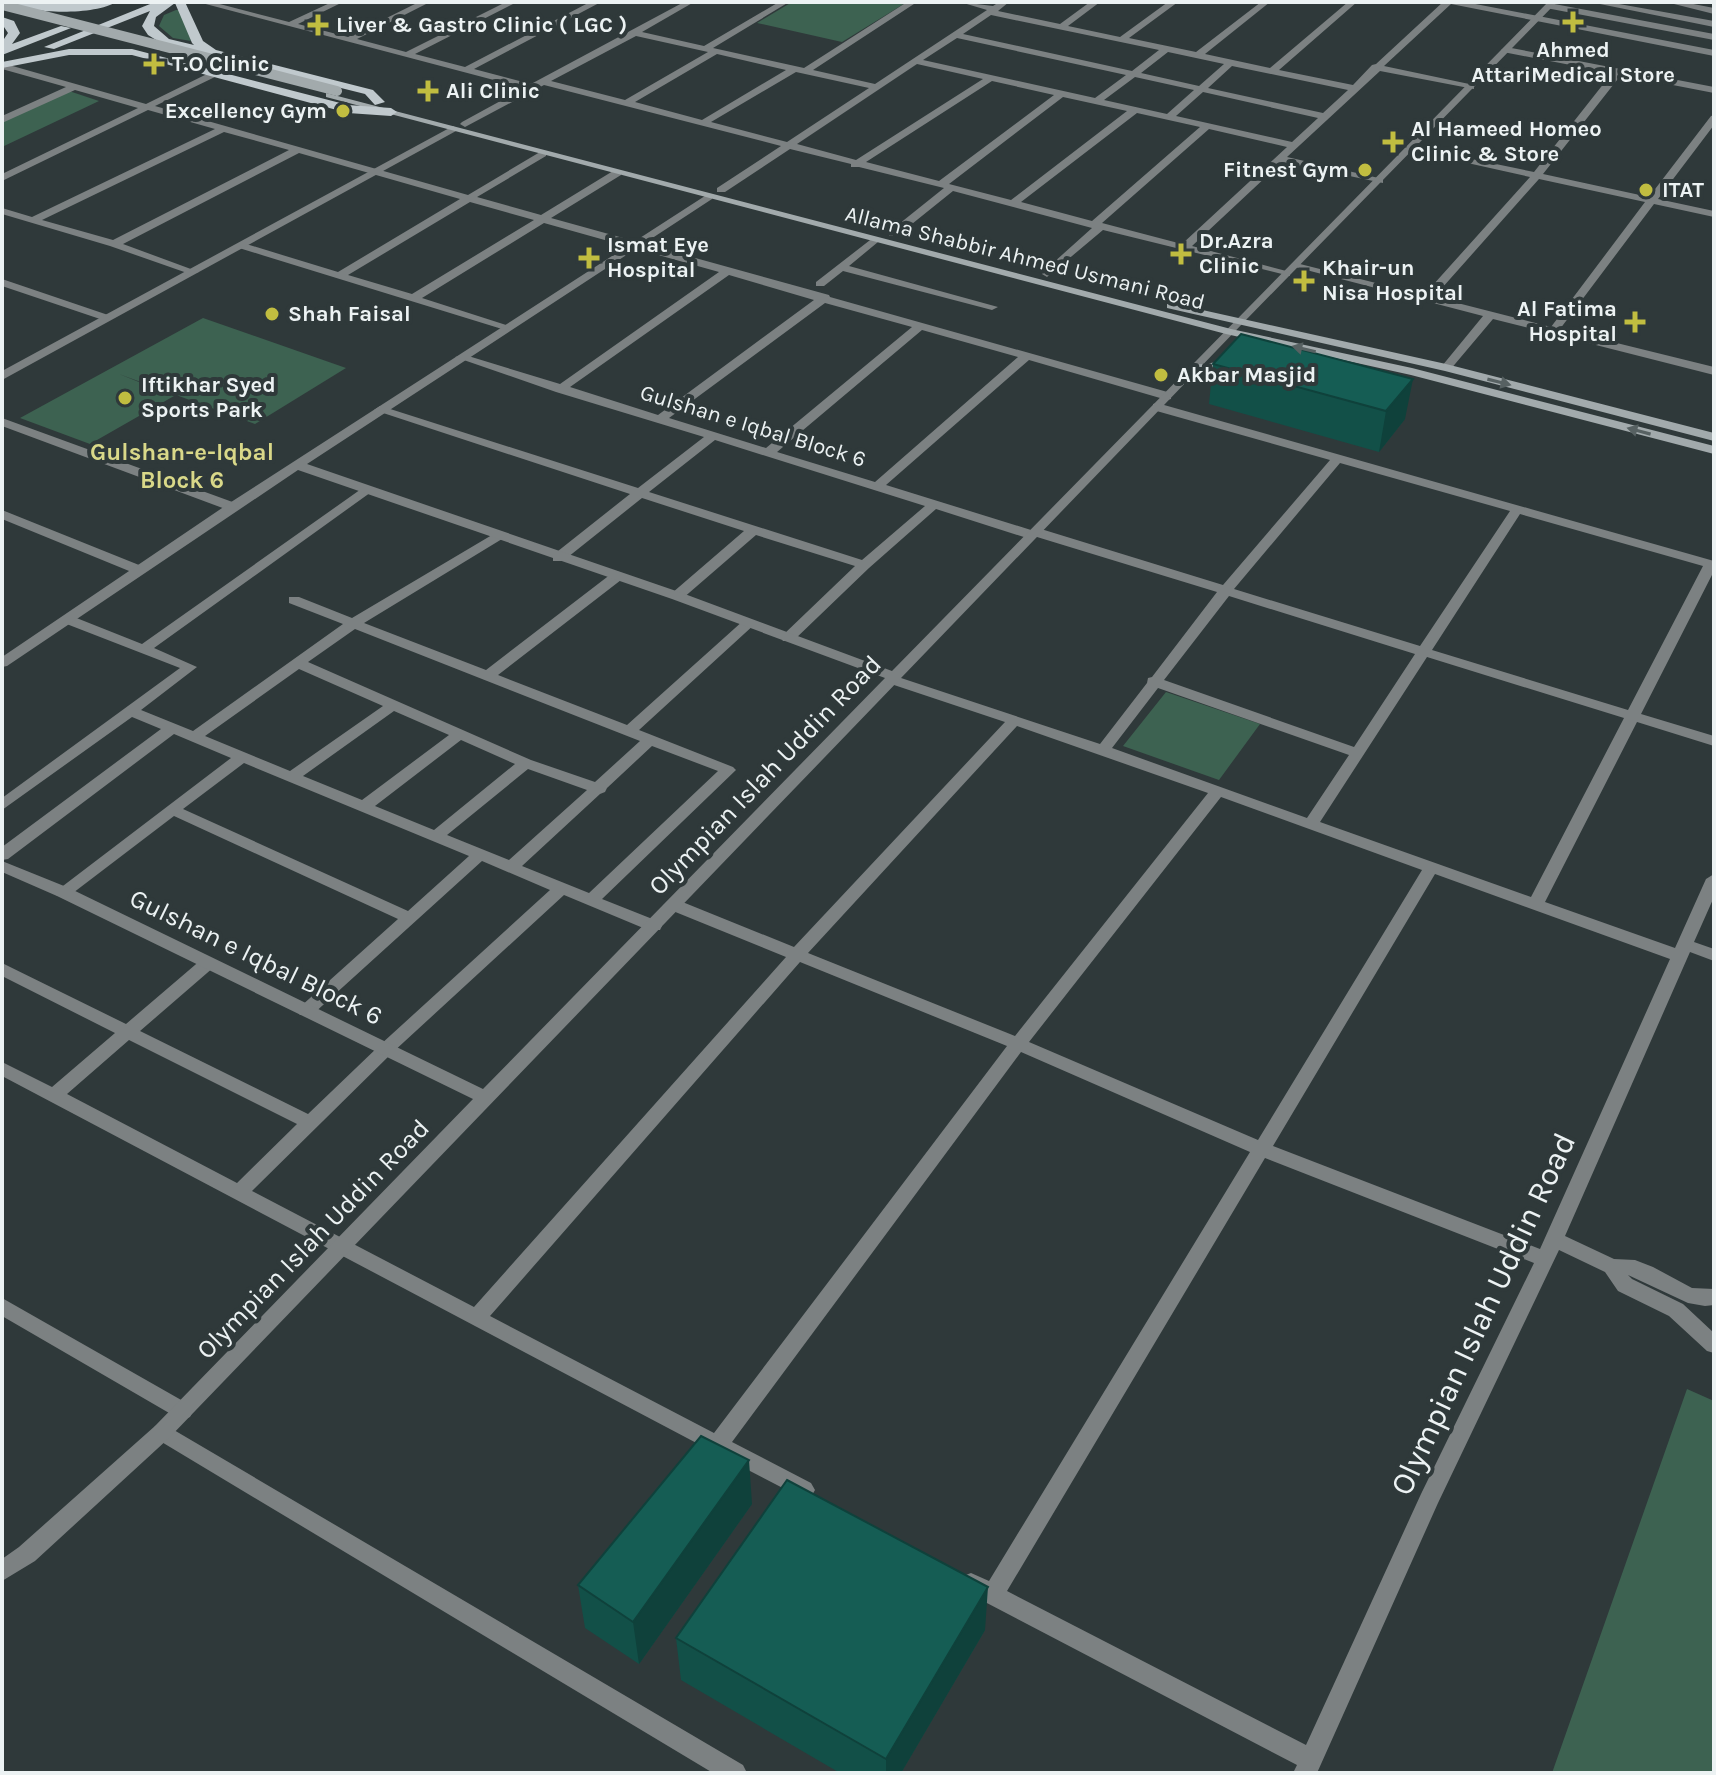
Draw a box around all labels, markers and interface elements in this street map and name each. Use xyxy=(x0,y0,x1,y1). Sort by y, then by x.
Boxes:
marker: Ahmed AttariMedical Store xyxy=(1562,11,1584,33)
place label: Liver & Gastro Clinic ( LGC ) xyxy=(336,12,627,38)
marker: Liver & Gastro Clinic ( LGC ) xyxy=(307,14,329,36)
place label: Ahmed AttariMedical Store xyxy=(1471,37,1675,88)
place label: T.O Clinic xyxy=(172,51,269,77)
marker: T.O Clinic xyxy=(143,53,165,75)
place label: Ali Clinic xyxy=(446,78,540,104)
marker: Ali Clinic xyxy=(417,80,439,102)
place label: Excellency Gym xyxy=(165,98,327,124)
marker: Excellency Gym xyxy=(334,102,352,120)
place label: Al Hameed Homeo Clinic & Store xyxy=(1411,116,1602,167)
marker: Al Hameed Homeo Clinic & Store xyxy=(1382,131,1404,153)
place label: Fitnest Gym xyxy=(1223,157,1349,183)
marker: Fitnest Gym xyxy=(1356,161,1374,179)
place label: ITAT xyxy=(1662,177,1704,203)
marker: ITAT xyxy=(1637,181,1655,199)
street label: Allama Shabbir Ahmed Usmani Road xyxy=(842,201,1208,315)
place label: Dr.Azra Clinic xyxy=(1199,228,1274,279)
place label: Ismat Eye Hospital xyxy=(607,232,709,283)
marker: Dr.Azra Clinic xyxy=(1170,243,1192,265)
marker: Ismat Eye Hospital xyxy=(578,247,600,269)
place label: Khair-un Nisa Hospital xyxy=(1322,255,1464,306)
marker: Khair-un Nisa Hospital xyxy=(1293,270,1315,292)
place label: Al Fatima Hospital xyxy=(1517,296,1617,347)
place label: Shah Faisal xyxy=(288,301,411,327)
marker: Shah Faisal xyxy=(263,305,281,323)
marker: Al Fatima Hospital xyxy=(1624,311,1646,333)
one-way arrow xyxy=(1292,342,1317,355)
place label: Akbar Masjid xyxy=(1177,362,1316,388)
marker: Akbar Masjid xyxy=(1152,366,1170,384)
place label: Iftikhar Syed Sports Park xyxy=(141,372,276,423)
one-way arrow xyxy=(1486,376,1511,388)
street label: Gulshan e Iqbal Block 6 xyxy=(637,379,869,473)
marker: Iftikhar Syed Sports Park xyxy=(116,389,134,407)
one-way arrow xyxy=(1626,424,1651,436)
district label: Gulshan-e-Iqbal Block 6 xyxy=(90,438,274,494)
street label: Olympian Islah Uddin Road xyxy=(642,649,888,901)
street label: Gulshan e Iqbal Block 6 xyxy=(125,882,387,1032)
street label: Olympian Islah Uddin Road xyxy=(190,1113,436,1365)
street label: Olympian Islah Uddin Road xyxy=(1383,1127,1583,1501)

